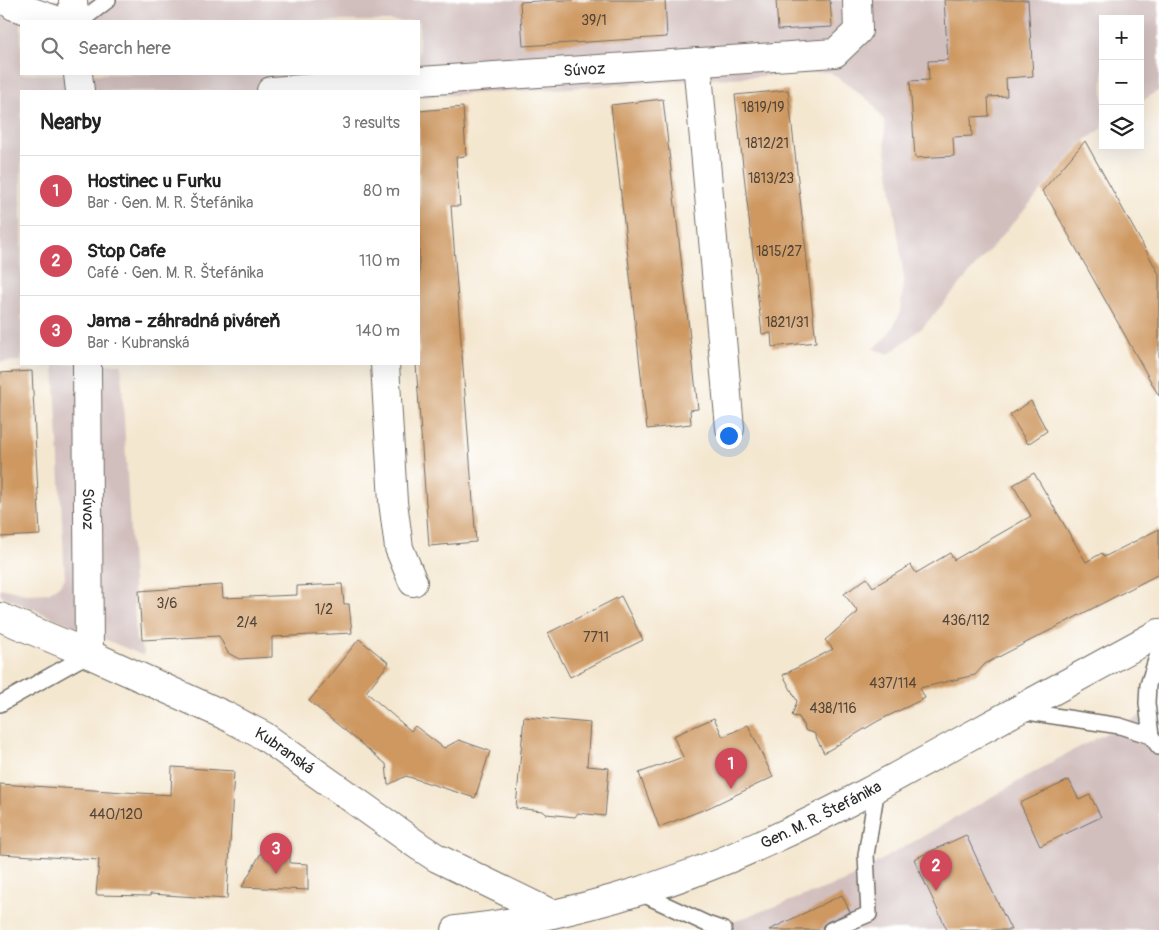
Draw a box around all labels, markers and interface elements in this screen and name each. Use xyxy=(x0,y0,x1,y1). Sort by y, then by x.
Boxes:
house number: 39/1 xyxy=(581,12,607,29)
map controls xyxy=(1099,15,1144,150)
button: + xyxy=(1099,15,1144,60)
search box xyxy=(20,20,420,75)
icon: search xyxy=(38,34,66,62)
text: Search here xyxy=(78,36,171,60)
street label: Súvoz xyxy=(563,59,606,81)
button: − xyxy=(1099,60,1144,105)
house number: 1819/19 xyxy=(742,99,784,116)
button: layers xyxy=(1099,105,1144,150)
text: Nearby xyxy=(40,109,101,136)
text: 3 results xyxy=(342,113,400,133)
house number: 1812/21 xyxy=(745,135,789,152)
text: Hostinec u Furku xyxy=(87,169,221,193)
house number: 1813/23 xyxy=(748,170,794,187)
text: 1 xyxy=(53,181,59,201)
text: 80 m xyxy=(363,181,400,201)
text: Bar · Gen. M. R. Štefánika xyxy=(87,193,254,213)
text: Stop Cafe xyxy=(87,239,166,263)
house number: 1815/27 xyxy=(756,243,803,260)
text: 2 xyxy=(52,251,60,271)
text: 110 m xyxy=(359,251,400,271)
text: Café · Gen. M. R. Štefánika xyxy=(87,263,264,283)
text: Jama - záhradná piváreň xyxy=(87,309,280,333)
house number: 1821/31 xyxy=(765,314,809,331)
text: 3 xyxy=(52,321,60,341)
text: 140 m xyxy=(356,321,400,341)
text: Bar · Kubranská xyxy=(87,333,190,353)
your location xyxy=(716,423,742,449)
street label: Súvoz xyxy=(78,488,98,530)
house number: 3/6 xyxy=(157,595,178,612)
house number: 1/2 xyxy=(315,601,333,618)
house number: 436/112 xyxy=(942,612,990,629)
house number: 2/4 xyxy=(237,614,257,631)
house number: 7711 xyxy=(583,629,609,646)
house number: 437/114 xyxy=(869,675,917,692)
house number: 438/116 xyxy=(809,700,857,717)
street label: Kubranská xyxy=(251,723,318,779)
pin: 1 xyxy=(715,748,747,789)
street label: Gen. M. R. Štefánika xyxy=(758,776,885,854)
house number: 440/120 xyxy=(89,806,143,823)
pin: 3 xyxy=(260,833,292,874)
pin: 2 xyxy=(920,850,952,891)

